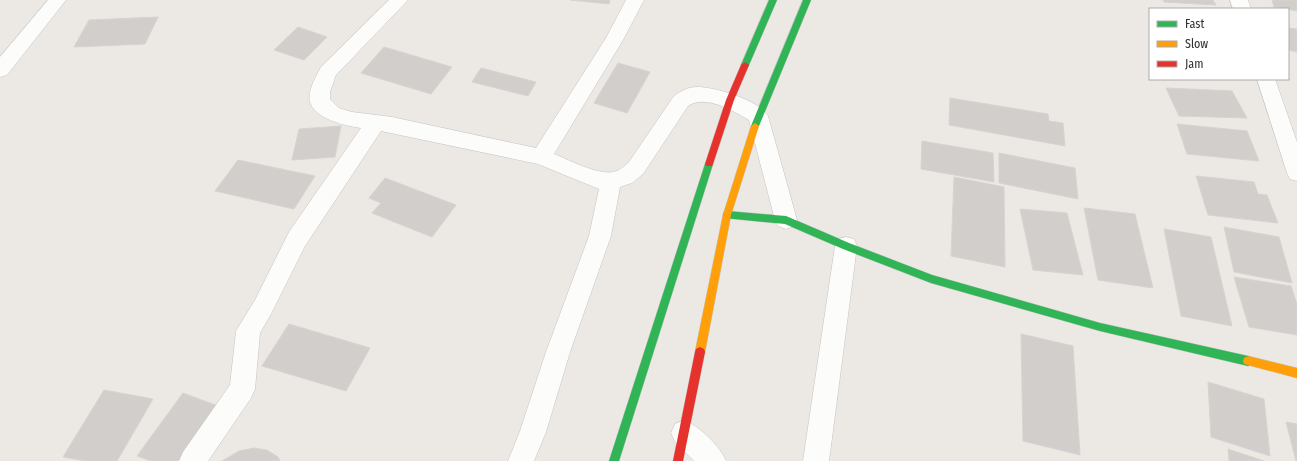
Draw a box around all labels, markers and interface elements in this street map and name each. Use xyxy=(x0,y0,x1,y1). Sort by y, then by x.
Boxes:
legend xyxy=(1149,8,1289,80)
text: Fast xyxy=(1185,17,1204,31)
text: Slow xyxy=(1185,37,1208,51)
text: Jam xyxy=(1185,57,1203,71)

